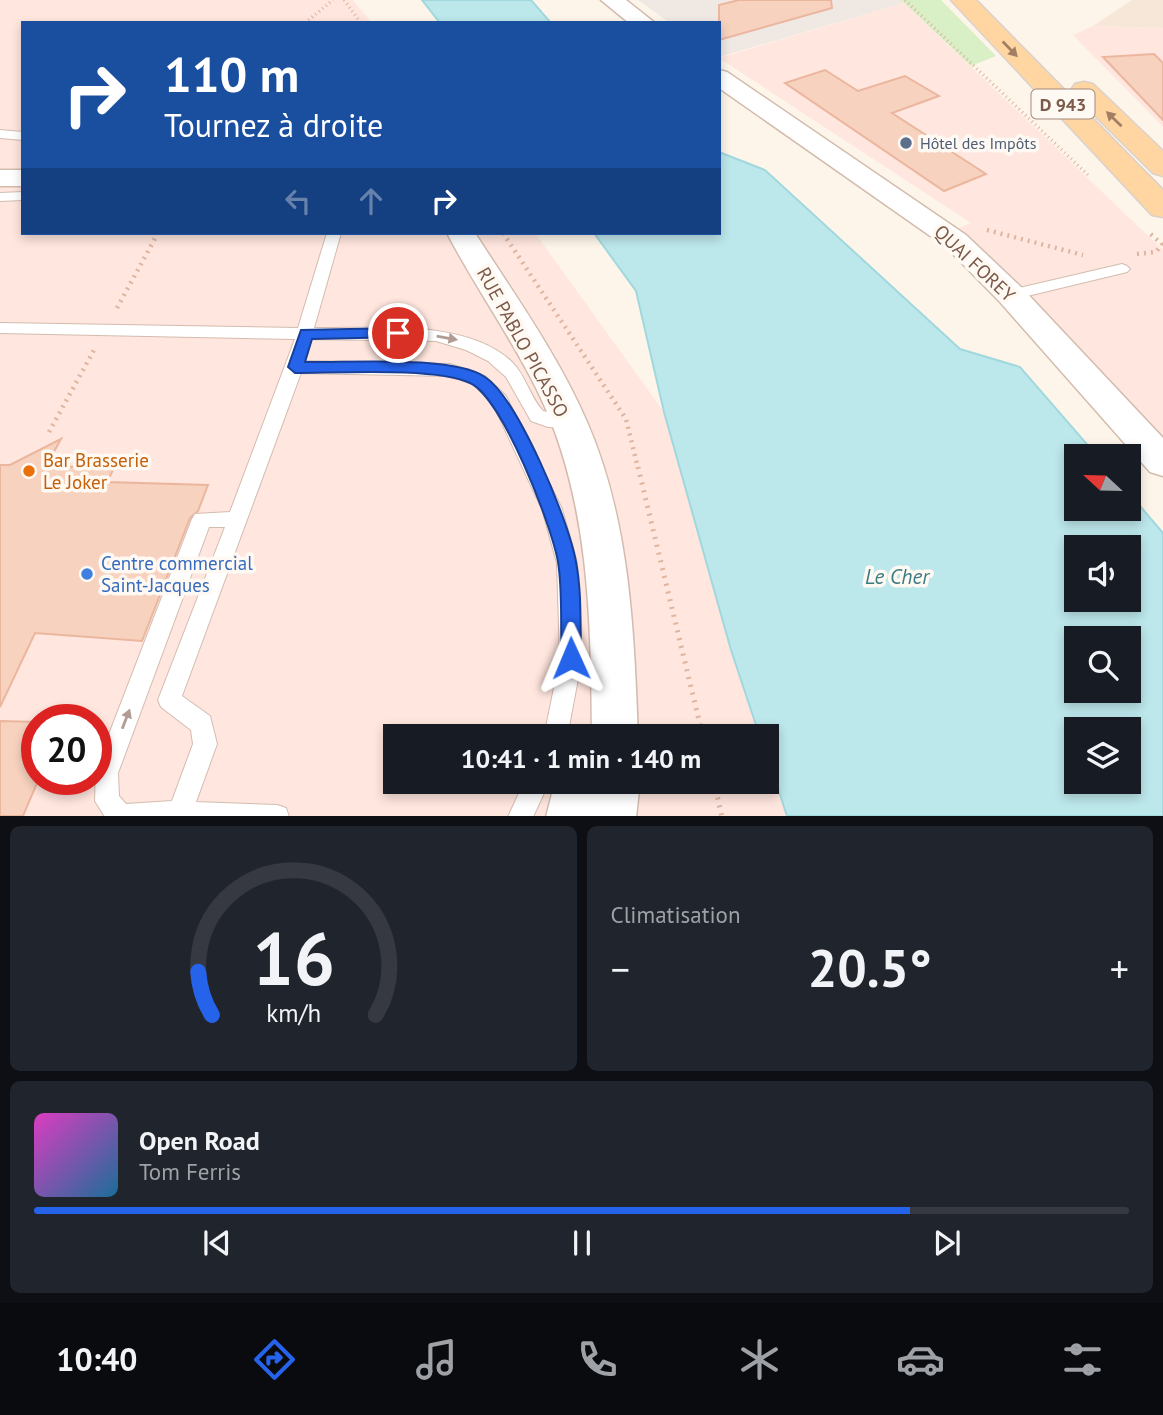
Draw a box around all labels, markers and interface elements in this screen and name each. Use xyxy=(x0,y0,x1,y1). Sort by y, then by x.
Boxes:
one-way arrow xyxy=(1002,40,1018,57)
text: 110 m xyxy=(164,42,299,106)
icon: right xyxy=(49,49,140,140)
road number: D 943 xyxy=(1032,90,1094,119)
text: Tournez à droite xyxy=(164,104,383,146)
one-way arrow xyxy=(1106,111,1123,127)
place label: Hôtel des Impôts xyxy=(920,133,1037,153)
marker: Hôtel des Impôts xyxy=(898,135,914,151)
icon: left xyxy=(279,182,317,220)
icon: ahead xyxy=(352,182,390,220)
icon: right xyxy=(425,182,463,220)
street label: QUAI FOREY xyxy=(930,219,1021,307)
street label: RUE PABLO PICASSO xyxy=(472,263,574,421)
pin xyxy=(368,303,428,363)
icon: arrive xyxy=(379,314,417,352)
one-way arrow xyxy=(437,333,459,344)
north arrow xyxy=(1064,444,1141,522)
map controls xyxy=(1064,444,1141,794)
place label: Bar Brasserie Le Joker xyxy=(43,448,149,494)
marker: Bar Brasserie Le Joker xyxy=(21,463,37,479)
button: sound xyxy=(1064,535,1141,612)
place label: Centre commercial Saint-Jacques xyxy=(101,551,253,597)
water label: Le Cher xyxy=(865,563,931,590)
marker: Centre commercial Saint-Jacques xyxy=(79,566,95,582)
position arrow xyxy=(534,621,608,695)
button: search xyxy=(1064,626,1141,703)
speed limit sign: 20 xyxy=(21,704,112,795)
one-way arrow xyxy=(121,708,132,729)
button: layers xyxy=(1064,717,1141,794)
text: 10:41 · 1 min · 140 m xyxy=(461,742,701,775)
text: Climatisation xyxy=(611,900,741,929)
text: 16 xyxy=(252,911,335,1005)
text: 20.5° xyxy=(808,934,932,1001)
text: − xyxy=(611,944,630,993)
text: + xyxy=(1110,944,1129,993)
text: km/h xyxy=(266,996,321,1028)
text: Open Road xyxy=(139,1124,260,1157)
text: Tom Ferris xyxy=(139,1157,241,1186)
icon: previous xyxy=(198,1224,236,1262)
icon: pause xyxy=(563,1224,601,1262)
icon: next xyxy=(928,1224,966,1262)
icon: directions xyxy=(250,1335,299,1384)
icon: music xyxy=(412,1335,461,1384)
icon: phone xyxy=(573,1335,622,1384)
icon: climate xyxy=(735,1335,784,1384)
icon: car xyxy=(896,1335,945,1384)
icon: filters xyxy=(1058,1335,1107,1384)
text: 10:40 xyxy=(56,1338,137,1380)

